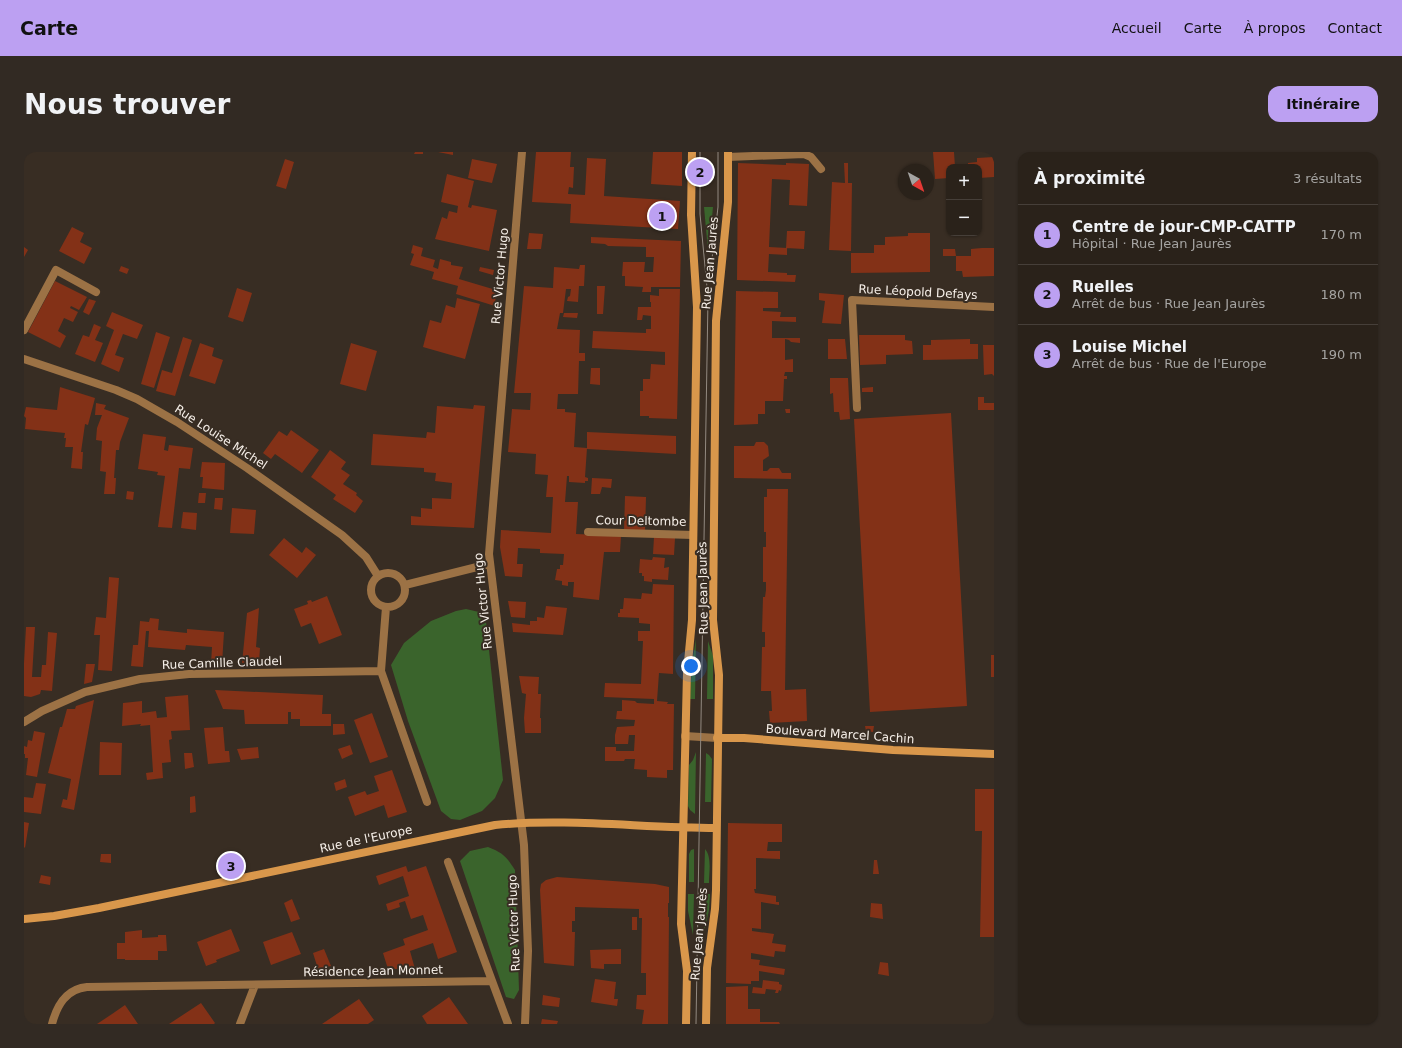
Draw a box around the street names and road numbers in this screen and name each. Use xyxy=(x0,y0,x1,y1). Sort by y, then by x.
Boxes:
street label: Rue Jean Jaurès xyxy=(699,216,721,310)
street label: Rue Victor Hugo xyxy=(489,227,511,325)
street label: Rue Léopold Defays xyxy=(858,282,978,302)
street label: Rue Louise Michel xyxy=(172,402,270,472)
street label: Cour Deltombe xyxy=(595,513,687,529)
street label: Rue Jean Jaurès xyxy=(695,541,711,635)
street label: Rue Victor Hugo xyxy=(471,552,495,650)
street label: Rue Camille Claudel xyxy=(162,654,282,672)
street label: Boulevard Marcel Cachin xyxy=(765,722,915,746)
street label: Rue de l'Europe xyxy=(318,822,414,856)
street label: Rue Victor Hugo xyxy=(505,874,523,972)
street label: Rue Jean Jaurès xyxy=(688,887,710,981)
street label: Résidence Jean Monnet xyxy=(303,963,443,979)

